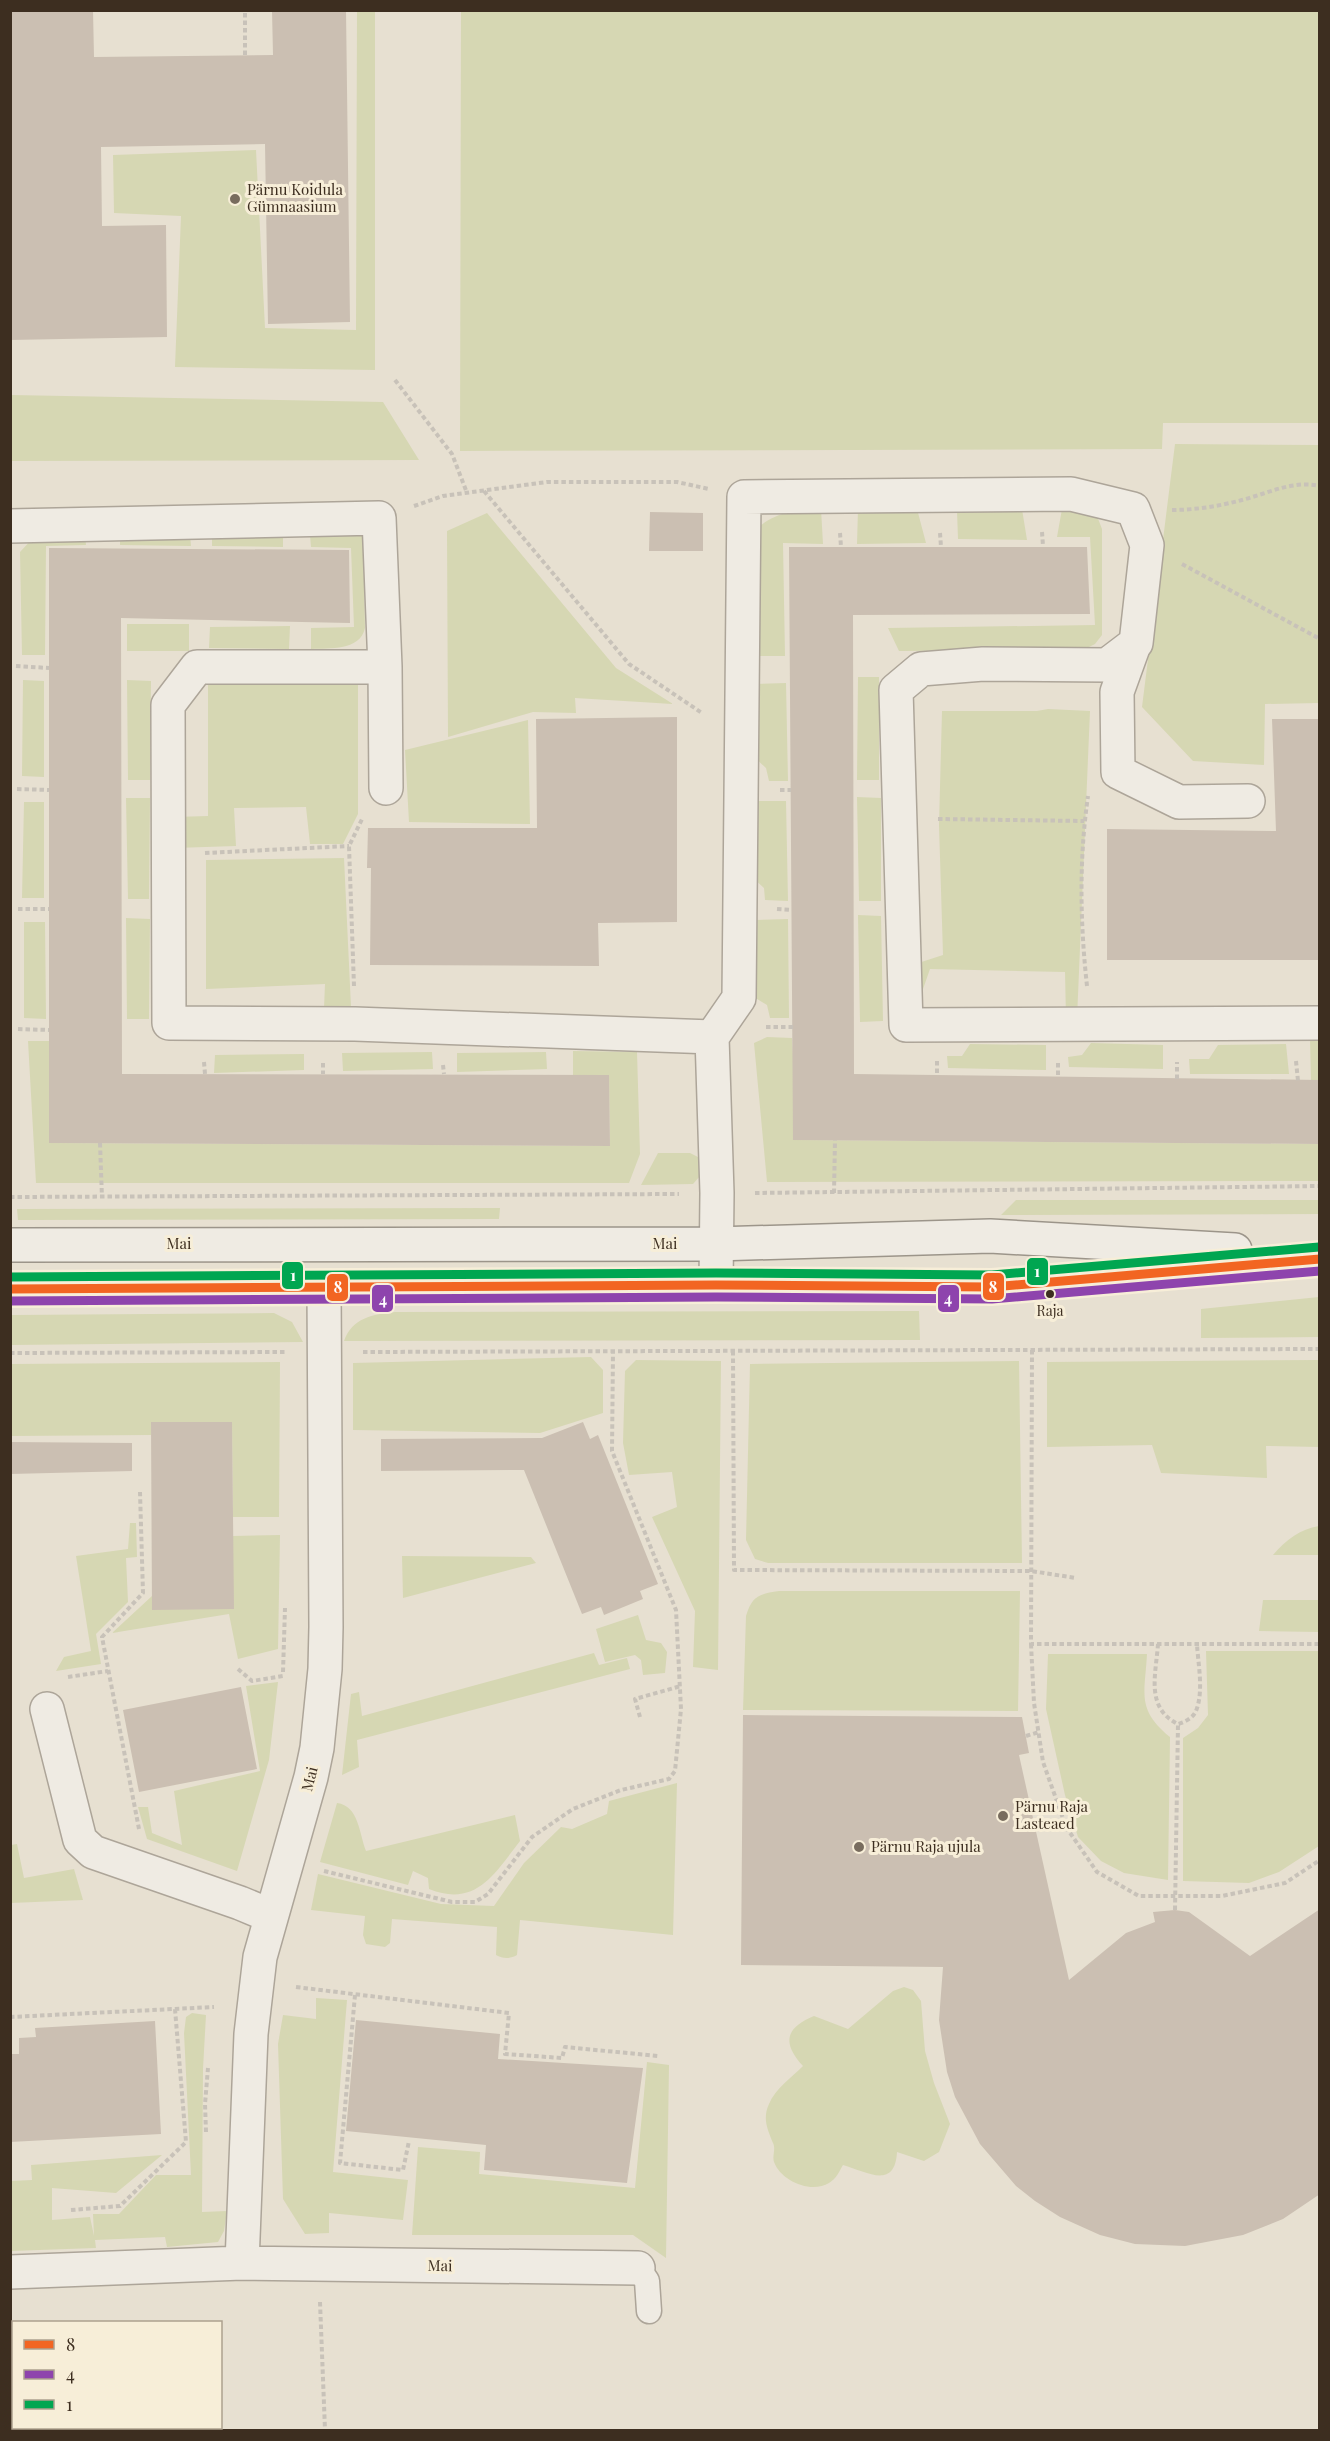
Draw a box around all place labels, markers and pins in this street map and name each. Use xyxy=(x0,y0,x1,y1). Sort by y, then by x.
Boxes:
place label: Pärnu Koidula Gümnaasium xyxy=(247,179,343,216)
marker: Pärnu Koidula Gümnaasium xyxy=(228,192,242,206)
marker: Raja xyxy=(1044,1288,1056,1300)
place label: Raja xyxy=(1037,1301,1063,1320)
place label: Pärnu Raja Lasteaed xyxy=(1015,1796,1088,1833)
marker: Pärnu Raja Lasteaed xyxy=(996,1809,1010,1823)
place label: Pärnu Raja ujula xyxy=(871,1836,981,1856)
marker: Pärnu Raja ujula xyxy=(852,1840,866,1854)

